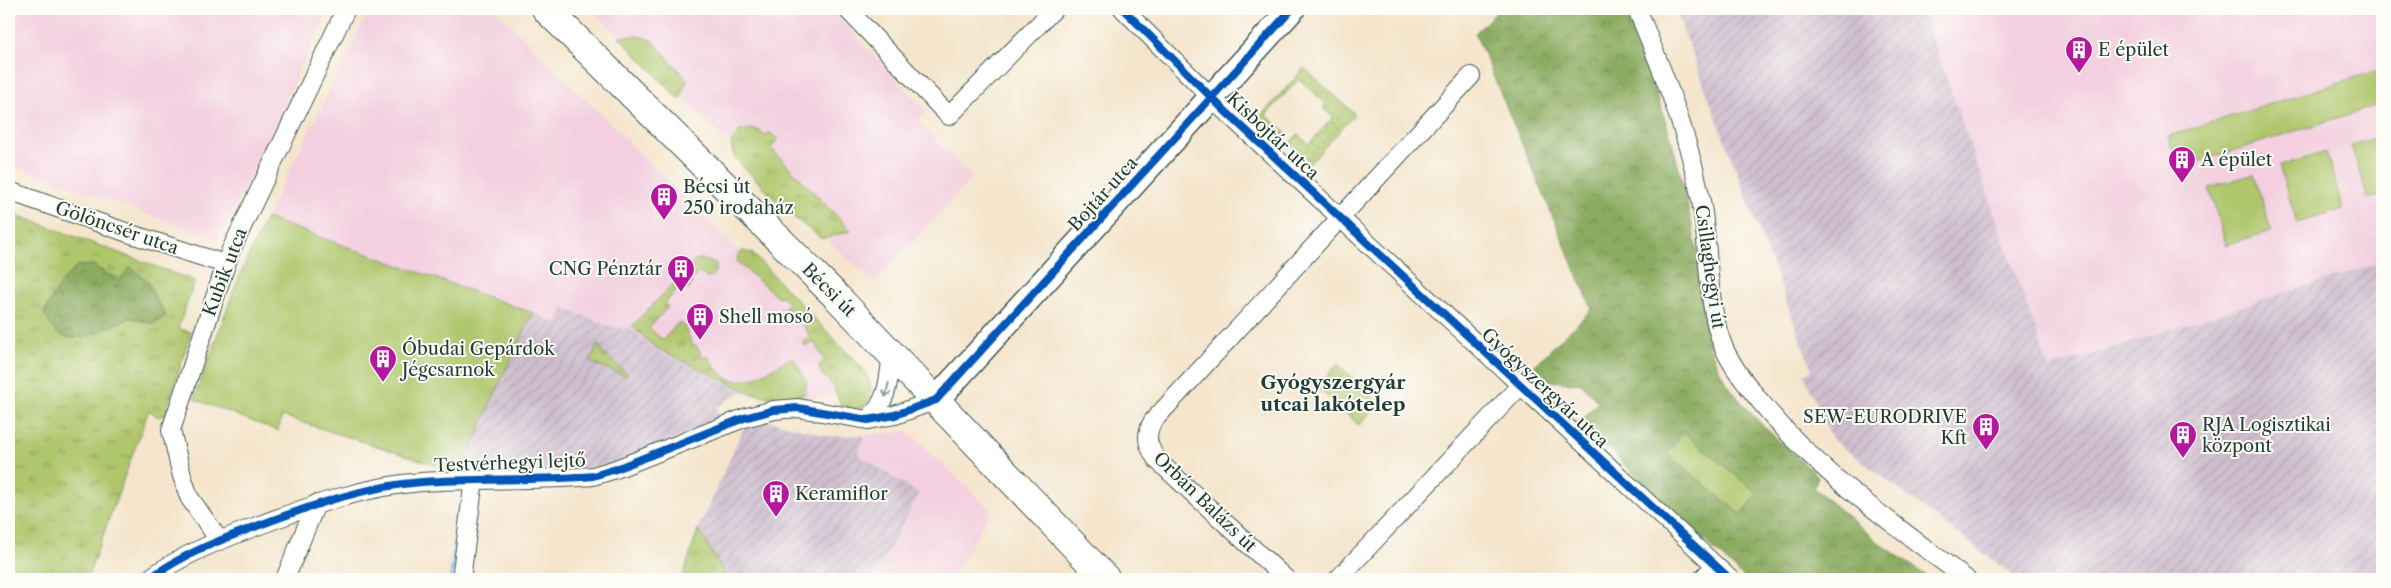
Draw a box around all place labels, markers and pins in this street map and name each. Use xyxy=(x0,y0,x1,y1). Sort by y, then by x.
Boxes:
building icon: E épület xyxy=(2064,35,2094,74)
place label: E épület xyxy=(2098,39,2170,61)
building icon: A épület xyxy=(2167,145,2197,184)
place label: A épület xyxy=(2200,149,2273,171)
place label: Bécsi út 250 irodaház xyxy=(683,176,794,219)
building icon: Bécsi út 250 irodaház xyxy=(649,182,679,221)
building icon: CNG Pénztár xyxy=(666,254,696,293)
place label: CNG Pénztár xyxy=(549,258,662,280)
building icon: Shell mosó xyxy=(685,302,715,341)
place label: Shell mosó xyxy=(719,306,813,328)
place label: Óbudai Gepárdok Jégcsarnok xyxy=(399,337,556,381)
building icon: Óbudai Gepárdok Jégcsarnok xyxy=(368,344,398,383)
place label: SEW-EURODRIVE Kft xyxy=(1803,406,1968,449)
building icon: SEW-EURODRIVE Kft xyxy=(1971,412,2001,451)
place label: RJA Logisztikai központ xyxy=(2202,414,2331,457)
building icon: RJA Logisztikai központ xyxy=(2168,420,2198,459)
building icon: Keramiflor xyxy=(761,479,791,518)
place label: Keramiflor xyxy=(795,483,888,505)

